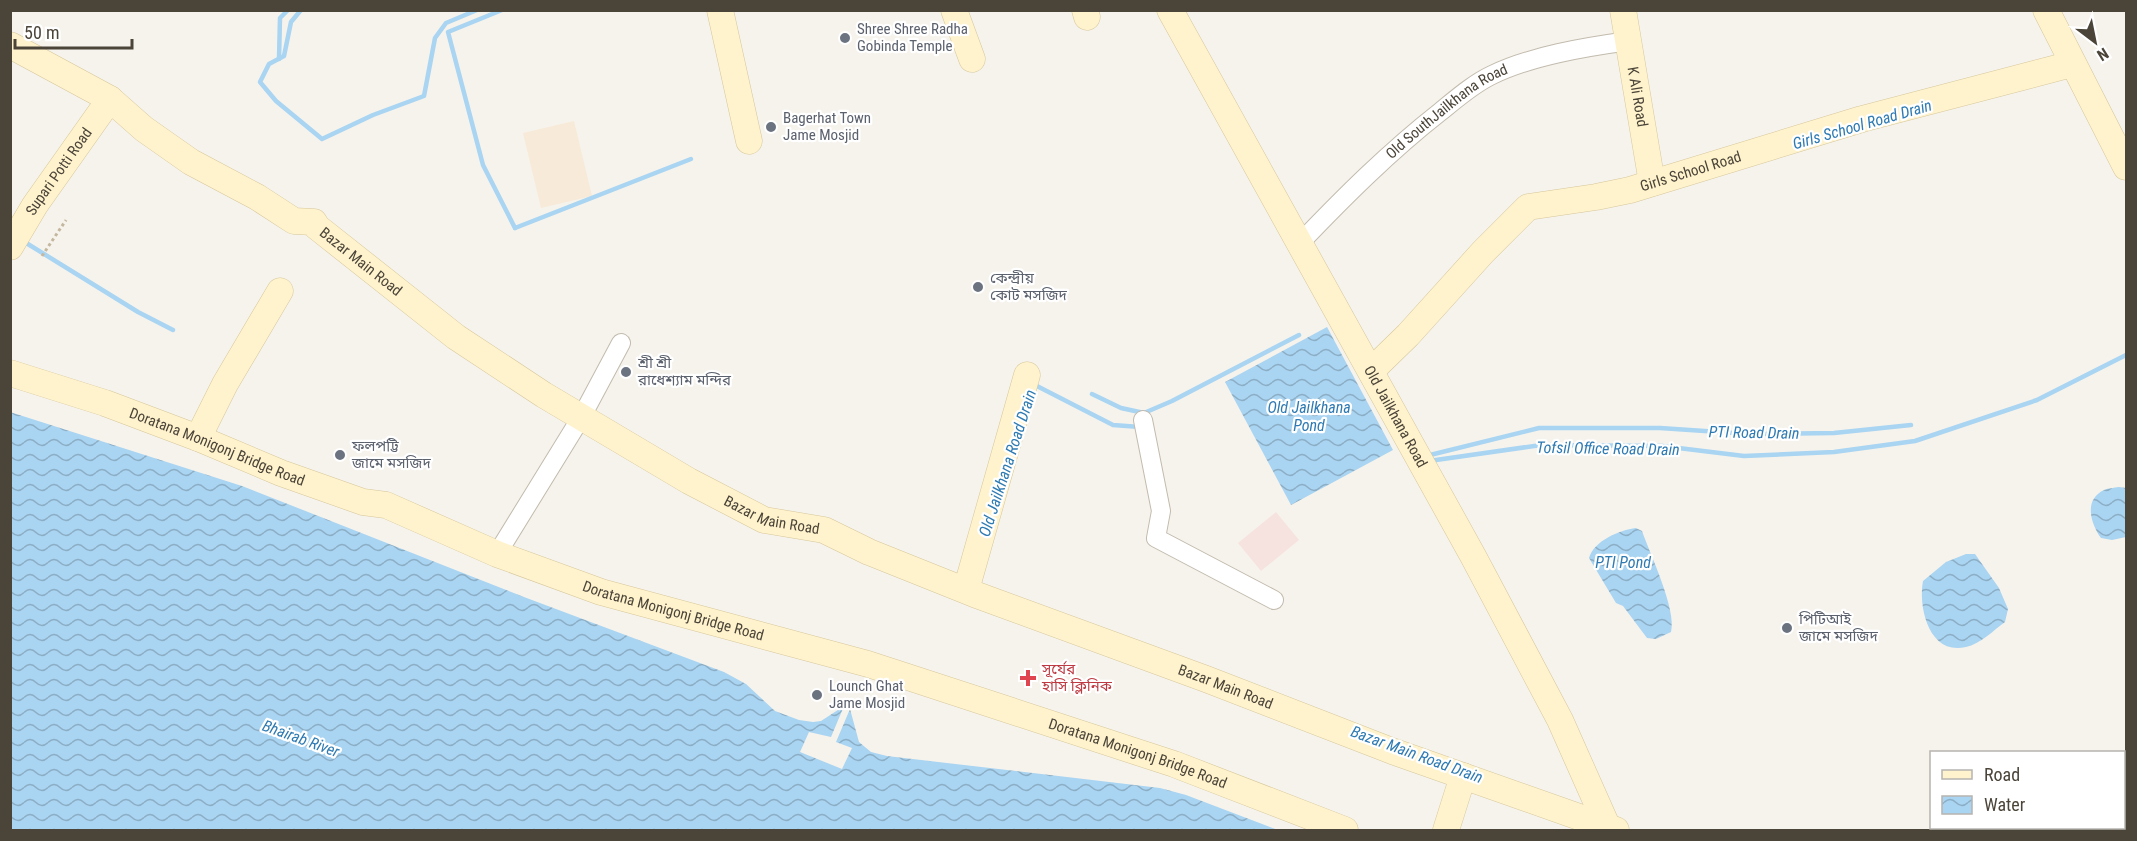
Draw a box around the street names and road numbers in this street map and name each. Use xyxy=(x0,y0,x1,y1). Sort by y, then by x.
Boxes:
street label: Old SouthJailkhana Road xyxy=(1382,60,1510,163)
street label: K Ali Road xyxy=(1624,65,1651,128)
street label: Supari Potti Road xyxy=(22,124,96,218)
street label: Girls School Road xyxy=(1638,148,1743,195)
street label: Bazar Main Road xyxy=(316,224,406,300)
street label: Old Jailkhana Road xyxy=(1360,362,1431,471)
street label: Doratana Monigonj Bridge Road xyxy=(127,404,307,490)
street label: Bazar Main Road xyxy=(721,492,821,538)
street label: Doratana Monigonj Bridge Road xyxy=(580,577,766,645)
street label: Bazar Main Road xyxy=(1176,661,1276,713)
street label: Doratana Monigonj Bridge Road xyxy=(1046,715,1229,793)

